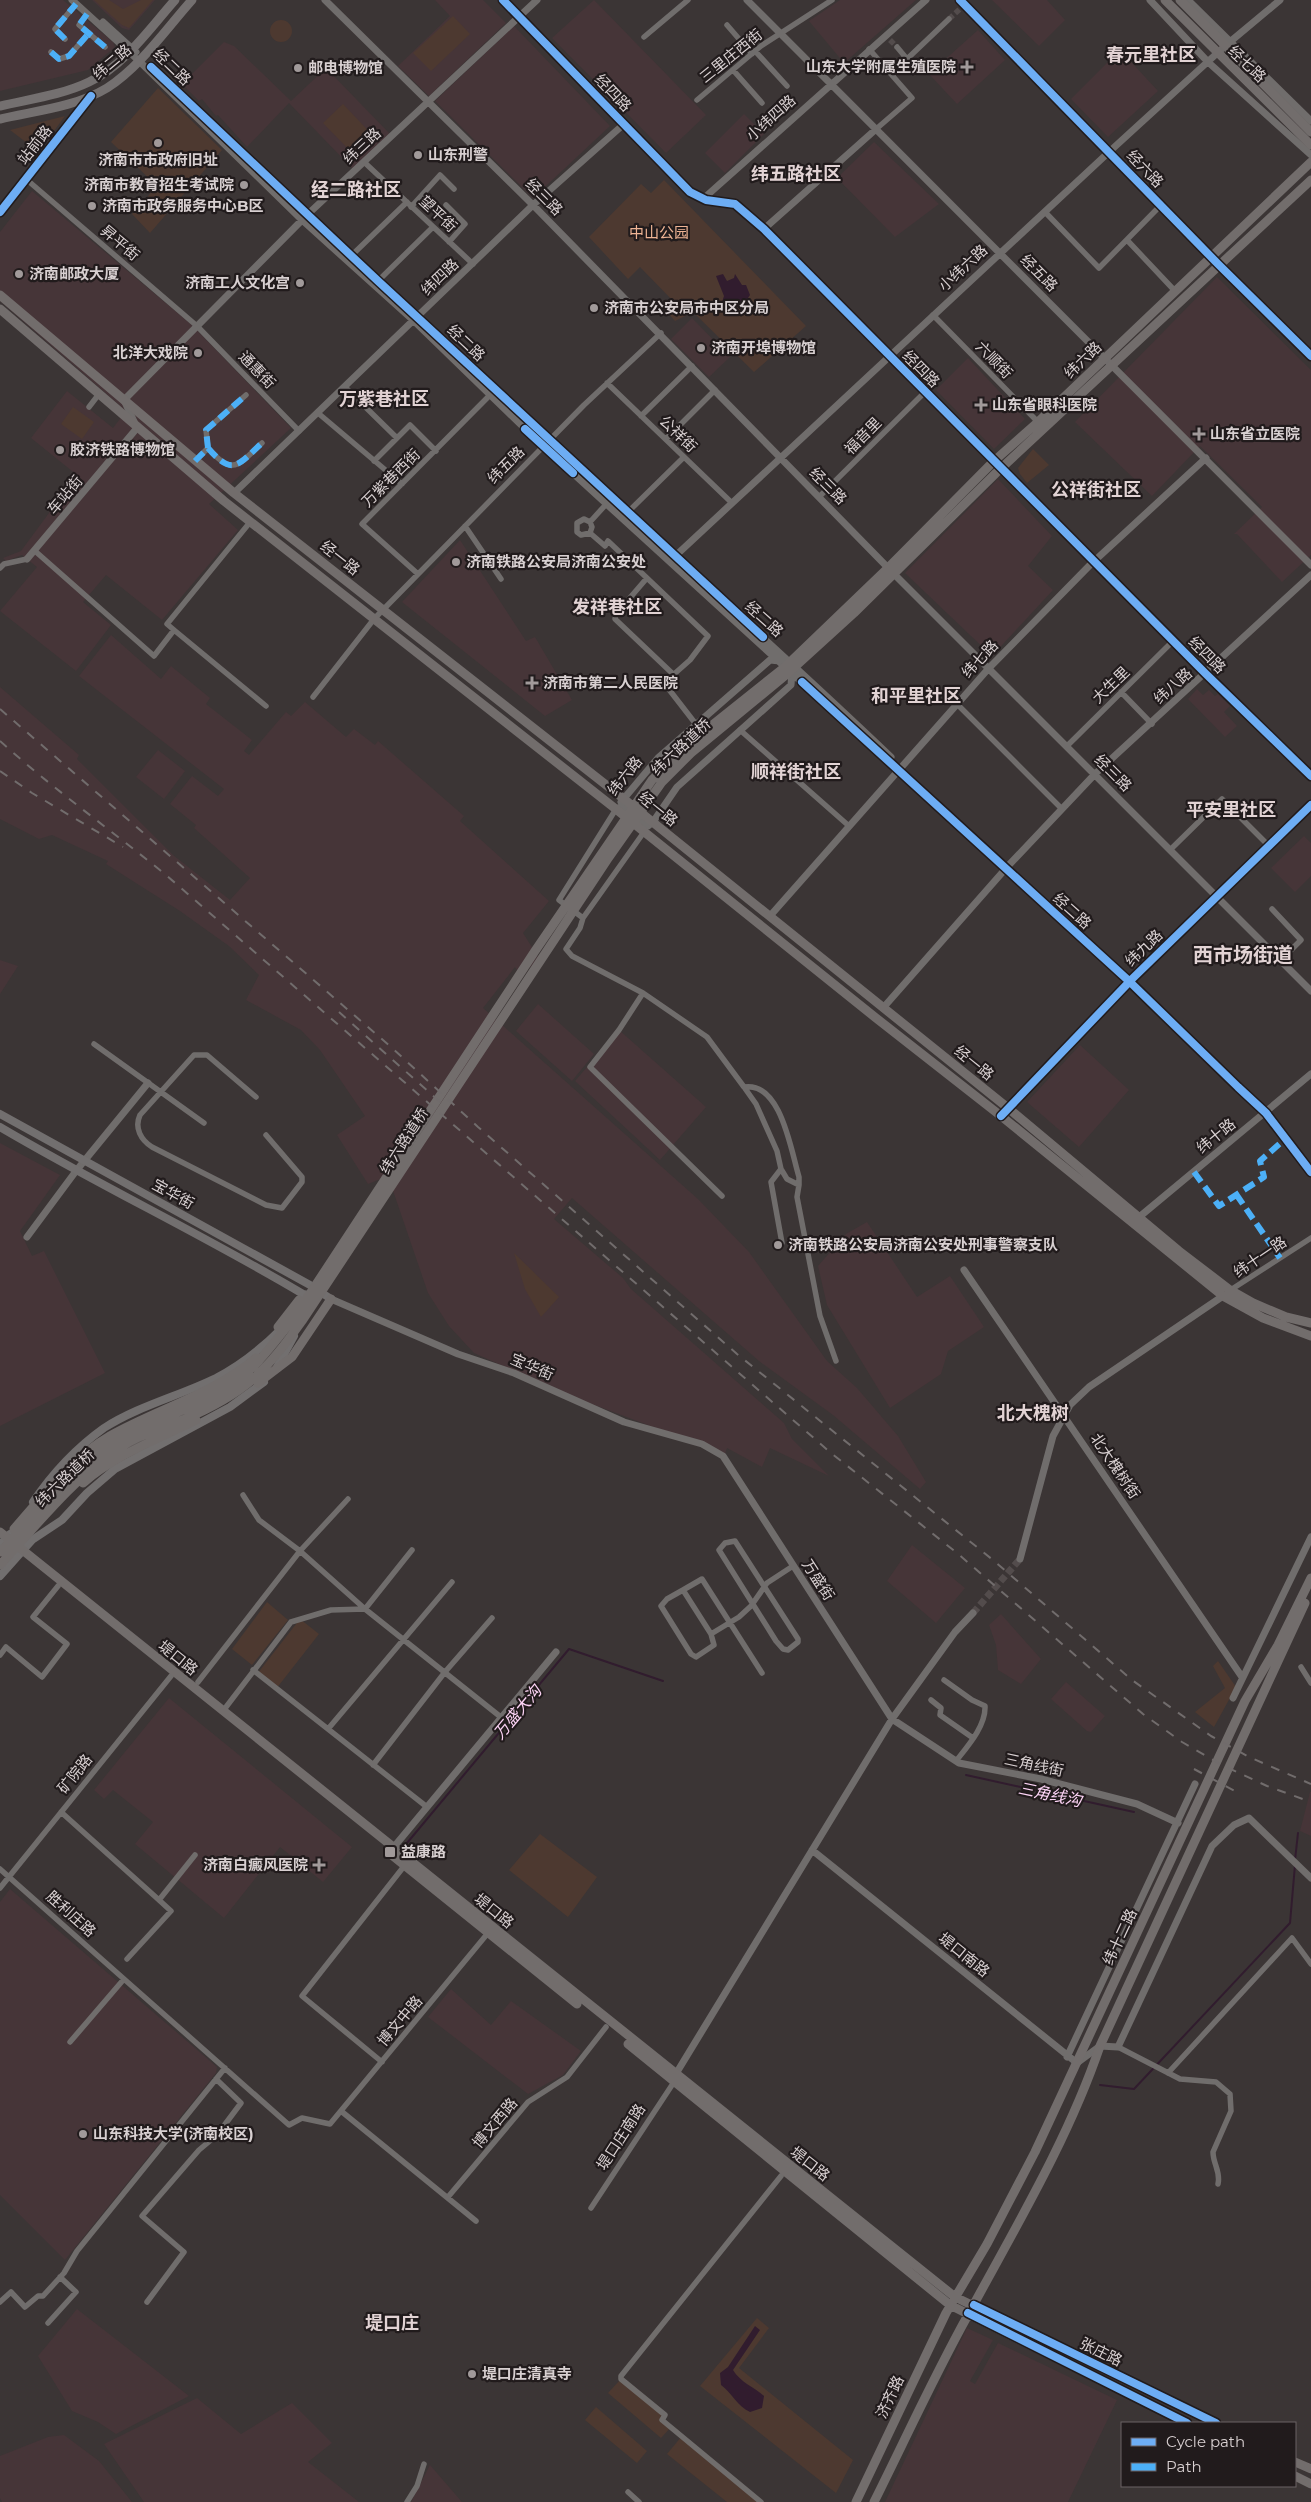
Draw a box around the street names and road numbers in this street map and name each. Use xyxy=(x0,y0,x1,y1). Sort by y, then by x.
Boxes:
street label: 三里庄西街 xyxy=(696,25,766,87)
street label: 纬二路 xyxy=(88,40,135,83)
street label: 经七路 xyxy=(1225,41,1270,86)
street label: 经二路 xyxy=(150,44,195,89)
street label: 经四路 xyxy=(591,70,636,115)
street label: 小纬四路 xyxy=(742,90,799,145)
street label: 站前路 xyxy=(13,121,56,168)
street label: 纬三路 xyxy=(339,123,385,168)
street label: 经六路 xyxy=(1123,146,1168,191)
street label: 经三路 xyxy=(522,174,567,219)
street label: 望平街 xyxy=(415,191,461,236)
street label: 昇平街 xyxy=(97,221,144,264)
street label: 小纬六路 xyxy=(934,240,991,295)
street label: 经五路 xyxy=(1017,250,1062,295)
street label: 纬四路 xyxy=(417,254,462,299)
street label: 经二路 xyxy=(443,320,489,365)
street label: 六顺街 xyxy=(972,337,1017,382)
street label: 纬六路 xyxy=(1060,337,1105,382)
street label: 经四路 xyxy=(899,346,944,391)
street label: 通惠街 xyxy=(235,347,280,392)
street label: 公祥街 xyxy=(656,411,701,456)
street label: 福音里 xyxy=(840,413,885,458)
street label: 纬五路 xyxy=(483,442,528,487)
street label: 万紫巷西街 xyxy=(357,444,424,511)
street label: 经三路 xyxy=(806,463,851,508)
street label: 车站街 xyxy=(43,471,86,518)
street label: 经一路 xyxy=(317,536,364,579)
street label: 经二路 xyxy=(741,597,787,641)
street label: 经四路 xyxy=(1185,632,1230,677)
street label: 纬七路 xyxy=(957,636,1002,682)
street label: 大生里 xyxy=(1088,662,1133,707)
street label: 纬八路 xyxy=(1150,664,1196,708)
street label: 纬六路道桥 xyxy=(647,714,715,779)
street label: 经三路 xyxy=(1091,750,1136,795)
street label: 纬六路 xyxy=(603,752,646,799)
street label: 经一路 xyxy=(635,787,682,830)
street label: 经二路 xyxy=(1049,889,1095,933)
street label: 纬九路 xyxy=(1121,925,1166,970)
street label: 经一路 xyxy=(951,1041,998,1084)
street label: 纬六路道桥 xyxy=(375,1104,432,1177)
street label: 纬十路 xyxy=(1192,1114,1239,1157)
street label: 宝华街 xyxy=(149,1174,198,1213)
street label: 纬十一路 xyxy=(1230,1232,1290,1281)
street label: 宝华街 xyxy=(508,1349,557,1384)
street label: 北大槐树街 xyxy=(1087,1429,1144,1502)
street label: 纬六路道桥 xyxy=(31,1445,98,1511)
street label: 万盛街 xyxy=(798,1556,839,1604)
street label: 堤口路 xyxy=(155,1636,202,1679)
street label: 三角线街 xyxy=(1003,1749,1065,1780)
street label: 矿院路 xyxy=(53,1750,96,1797)
street label: 胜利庄路 xyxy=(43,1886,100,1941)
street label: 堤口路 xyxy=(471,1889,518,1932)
street label: 纬十二路 xyxy=(1098,1906,1141,1968)
street label: 堤口南路 xyxy=(935,1928,994,1981)
street label: 博文中路 xyxy=(373,1992,426,2050)
street label: 博文西路 xyxy=(468,2094,521,2152)
street label: 堤口庄南路 xyxy=(592,2100,649,2173)
street label: 堤口路 xyxy=(787,2142,834,2185)
street label: 张庄路 xyxy=(1077,2333,1126,2370)
street label: 济齐路 xyxy=(871,2372,908,2421)

